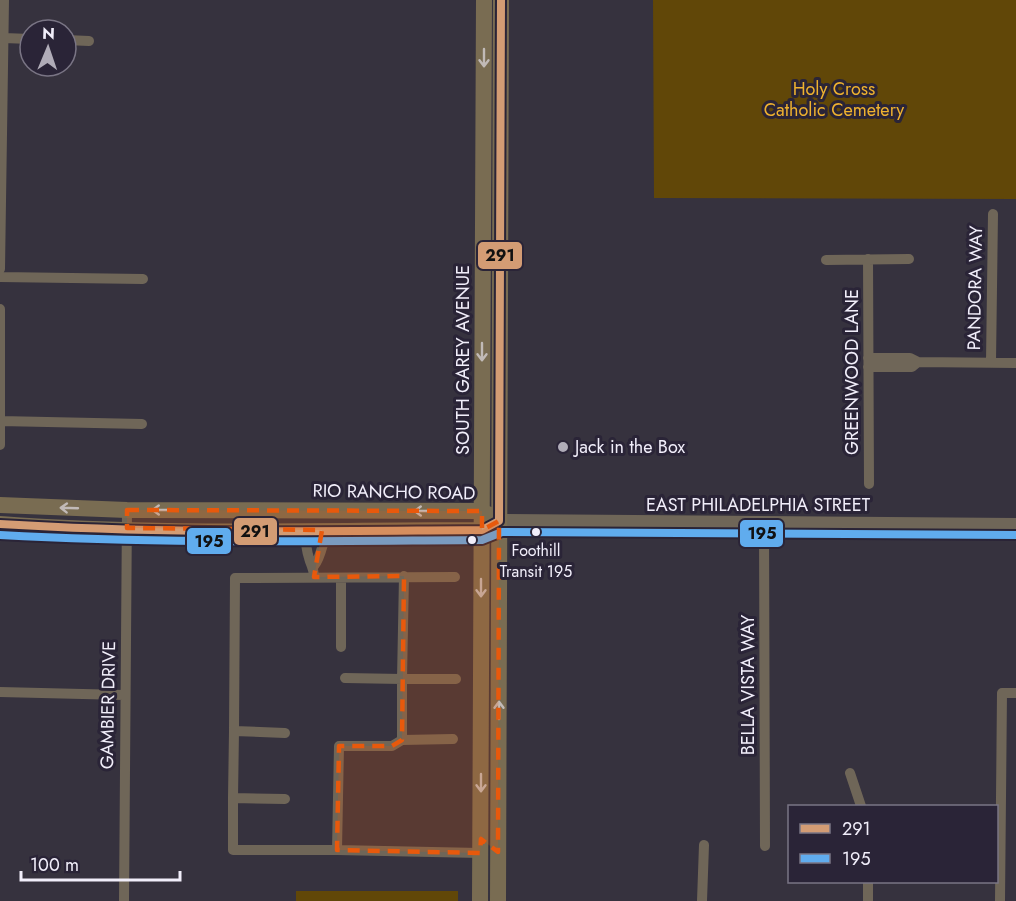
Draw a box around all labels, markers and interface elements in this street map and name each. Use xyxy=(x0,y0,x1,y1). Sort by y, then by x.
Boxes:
north arrow xyxy=(18,18,78,78)
text: N xyxy=(42,22,55,45)
one-way arrow xyxy=(478,48,490,68)
park label: Holy Cross Catholic Cemetery xyxy=(764,76,904,123)
street label: PANDORA WAY xyxy=(961,224,989,351)
line badge: 291 xyxy=(477,241,523,270)
text: 291 xyxy=(485,244,515,267)
street label: SOUTH GAREY AVENUE xyxy=(450,265,476,455)
street label: GREENWOOD LANE xyxy=(839,289,865,455)
one-way arrow xyxy=(476,341,488,361)
place label: Jack in the Box xyxy=(573,434,685,460)
marker: Jack in the Box xyxy=(556,440,570,454)
street label: RIO RANCHO ROAD xyxy=(312,478,476,506)
street label: EAST PHILADELPHIA STREET xyxy=(646,492,871,518)
one-way arrow xyxy=(59,503,79,514)
one-way arrow xyxy=(152,504,172,516)
one-way arrow xyxy=(414,505,434,517)
line badge: 291 xyxy=(233,517,278,546)
line badge: 195 xyxy=(739,519,784,548)
text: 291 xyxy=(240,520,270,543)
text: 195 xyxy=(747,522,777,545)
marker: Foothill Transit 195 xyxy=(530,526,542,538)
line badge: 195 xyxy=(186,527,232,555)
text: 195 xyxy=(194,530,224,553)
unlabelled marker xyxy=(466,534,478,546)
place label: Foothill Transit 195 xyxy=(500,539,572,583)
one-way arrow xyxy=(475,578,487,598)
street label: BELLA VISTA WAY xyxy=(735,614,761,755)
street label: GAMBIER DRIVE xyxy=(94,641,122,769)
one-way arrow xyxy=(493,700,505,720)
one-way arrow xyxy=(475,773,487,793)
legend xyxy=(788,805,998,883)
text: 291 xyxy=(842,816,871,842)
scale bar xyxy=(21,844,180,882)
text: 195 xyxy=(842,846,871,872)
text: 100 m xyxy=(30,852,79,878)

